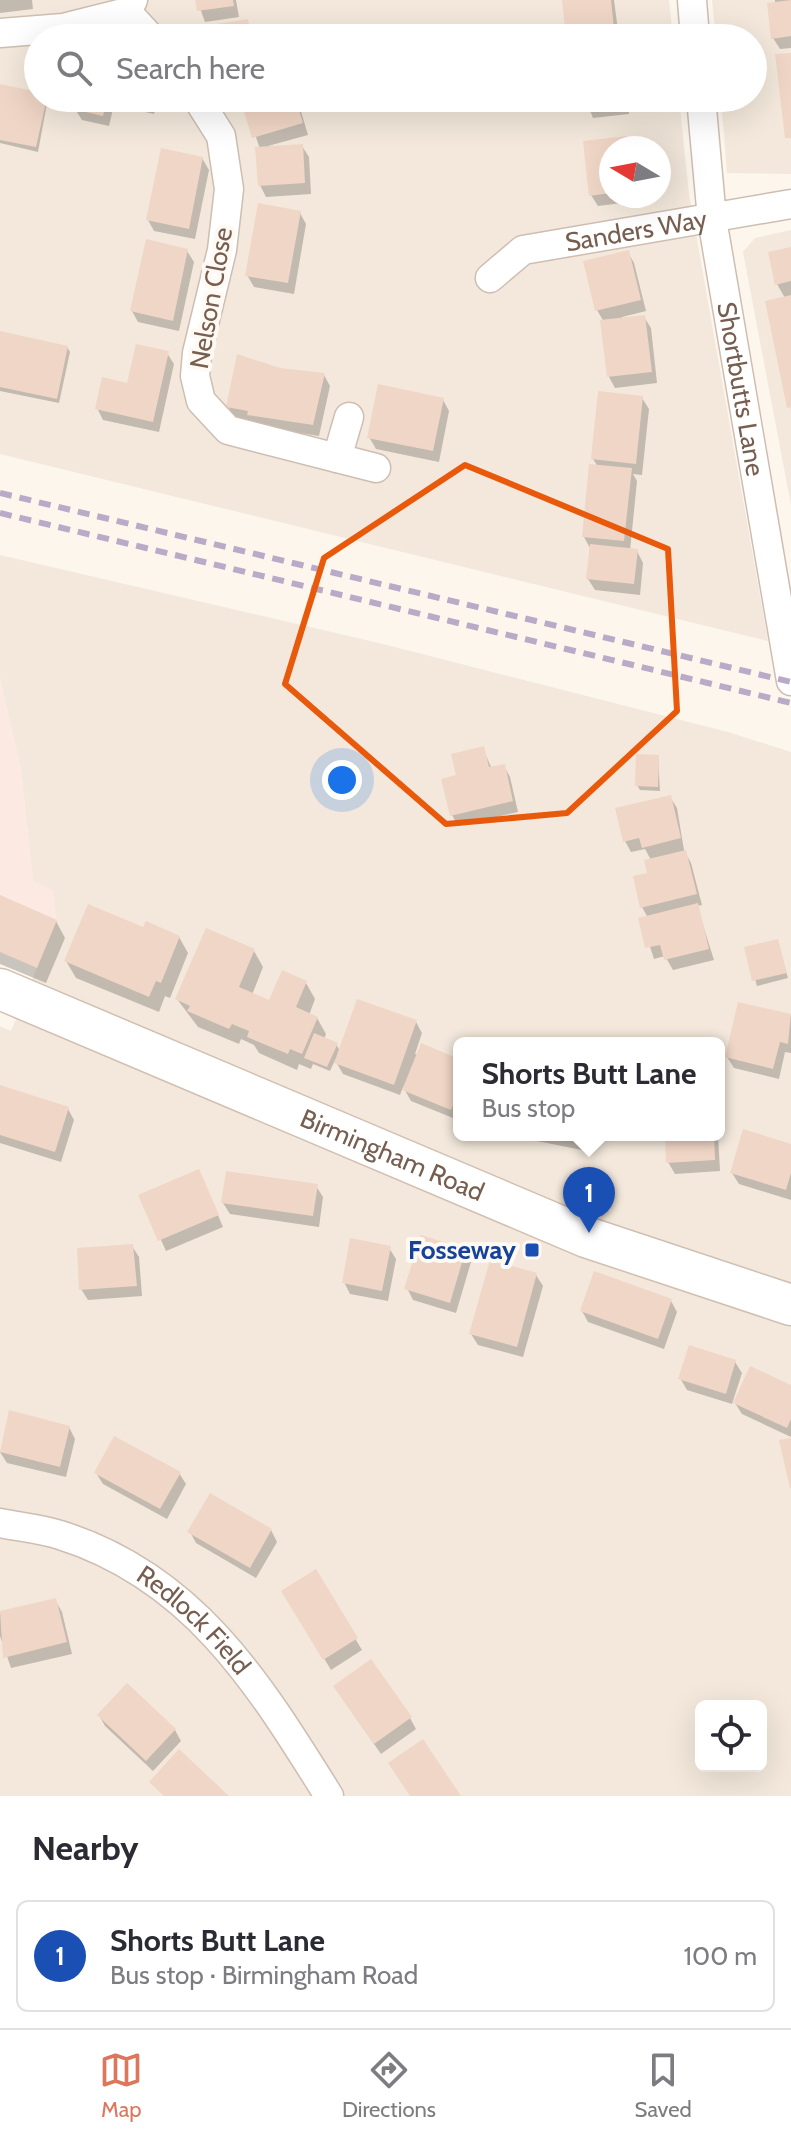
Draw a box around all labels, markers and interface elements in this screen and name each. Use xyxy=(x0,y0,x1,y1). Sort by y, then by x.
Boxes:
search box xyxy=(24,24,767,112)
icon: search xyxy=(52,46,96,90)
text: Search here xyxy=(116,50,265,87)
north arrow xyxy=(599,136,671,208)
street label: Sanders Way xyxy=(563,203,709,258)
street label: Nelson Close xyxy=(183,225,239,371)
street label: Shortbutts Lane xyxy=(710,300,772,478)
your location xyxy=(322,760,362,800)
popup xyxy=(453,1037,725,1141)
text: Shorts Butt Lane xyxy=(481,1055,697,1092)
text: Bus stop xyxy=(481,1092,575,1124)
street label: Birmingham Road xyxy=(296,1102,489,1208)
pin: 1 xyxy=(563,1167,615,1233)
place label: Fosseway xyxy=(408,1234,516,1266)
marker: Fosseway xyxy=(523,1241,541,1259)
street label: Redlock Field xyxy=(131,1559,258,1681)
map controls xyxy=(695,1700,767,1772)
button: locate xyxy=(695,1700,767,1772)
text: Nearby xyxy=(32,1827,139,1869)
text: Shorts Butt Lane xyxy=(110,1922,325,1959)
text: 1 xyxy=(55,1940,65,1972)
text: 100 m xyxy=(684,1940,757,1972)
text: Bus stop · Birmingham Road xyxy=(110,1959,418,1991)
tab: Map xyxy=(99,2048,143,2123)
tab: Directions xyxy=(342,2048,436,2123)
tab: Saved xyxy=(635,2048,692,2123)

